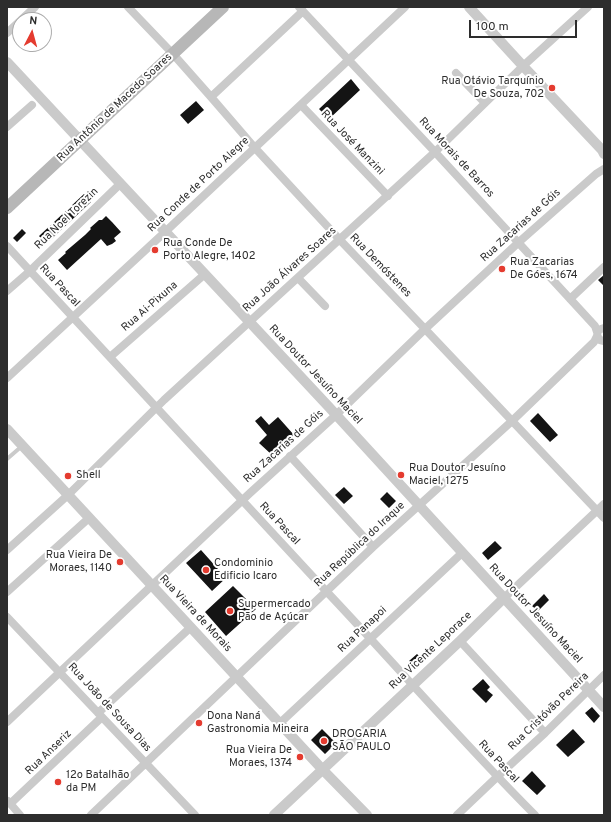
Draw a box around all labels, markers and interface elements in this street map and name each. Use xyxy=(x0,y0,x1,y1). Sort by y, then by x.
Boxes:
north arrow xyxy=(12,12,52,52)
scale bar xyxy=(471,12,579,38)
text: N xyxy=(28,14,38,28)
text: 100 m xyxy=(476,19,509,35)
street label: Rua Antônio de Macedo Soares xyxy=(55,51,175,165)
place label: Rua Otávio Tarquínio De Souza, 702 xyxy=(441,75,544,101)
marker: Rua Otávio Tarquínio De Souza, 702 xyxy=(547,83,557,93)
street label: Rua José Manzini xyxy=(318,108,386,178)
street label: Rua Morais de Barros xyxy=(416,115,496,201)
street label: Rua Conde de Porto Alegre xyxy=(146,135,252,235)
street label: Rua Noel Torezin xyxy=(33,185,101,253)
street label: Rua Zacarias de Góis xyxy=(478,187,564,265)
street label: Rua João Álvares Soares xyxy=(241,225,339,315)
street label: Rua Demóstenes xyxy=(346,231,414,301)
place label: Rua Conde De Porto Alegre, 1402 xyxy=(163,237,255,263)
marker: Rua Conde De Porto Alegre, 1402 xyxy=(150,245,160,255)
place label: Rua Zacarias De Góes, 1674 xyxy=(510,256,578,282)
street label: Rua Pascal xyxy=(36,262,82,310)
marker: Rua Zacarias De Góes, 1674 xyxy=(497,264,507,274)
street label: Rua Ai-Pixuna xyxy=(119,279,181,335)
street label: Rua Doutor Jesuíno Maciel xyxy=(266,323,364,427)
street label: Rua Zacarias de Góis xyxy=(241,408,327,486)
place label: Rua Doutor Jesuíno Maciel, 1275 xyxy=(409,462,506,488)
place label: Shell xyxy=(76,469,101,483)
marker: Rua Doutor Jesuíno Maciel, 1275 xyxy=(396,470,406,480)
marker: Shell xyxy=(63,471,73,481)
street label: Rua Pascal xyxy=(256,500,302,548)
street label: Rua República do Iraque xyxy=(312,500,408,590)
place label: Rua Vieira De Moraes, 1140 xyxy=(46,549,112,575)
marker: Rua Vieira De Moraes, 1140 xyxy=(115,557,125,567)
place label: Condominio Edificio Icaro xyxy=(214,557,277,583)
street label: Rua Doutor Jesuíno Maciel xyxy=(486,562,584,666)
marker: Condominio Edificio Icaro xyxy=(201,565,211,575)
street label: Rua Vieira de Morais xyxy=(156,573,234,655)
place label: Supermercado Pão de Açúcar xyxy=(238,598,311,624)
street label: Rua Panapoi xyxy=(336,604,390,656)
marker: Supermercado Pão de Açúcar xyxy=(225,606,235,616)
street label: Rua Vicente Leporace xyxy=(387,609,475,693)
street label: Rua João de Sousa Dias xyxy=(64,661,154,755)
street label: Rua Cristóvão Pereira xyxy=(506,670,592,754)
place label: Dona Naná Gastronomia Mineira xyxy=(207,710,309,736)
marker: Dona Naná Gastronomia Mineira xyxy=(194,718,204,728)
street label: Rua Anseriz xyxy=(23,728,75,778)
place label: DROGARIA SÃO PAULO xyxy=(332,728,391,754)
marker: DROGARIA SÃO PAULO xyxy=(319,736,329,746)
street label: Rua Pascal xyxy=(475,738,521,786)
place label: Rua Vieira De Moraes, 1374 xyxy=(226,744,292,770)
marker: Rua Vieira De Moraes, 1374 xyxy=(295,752,305,762)
place label: 12o Batalhão da PM xyxy=(66,769,129,795)
marker: 12o Batalhão da PM xyxy=(53,777,63,787)

